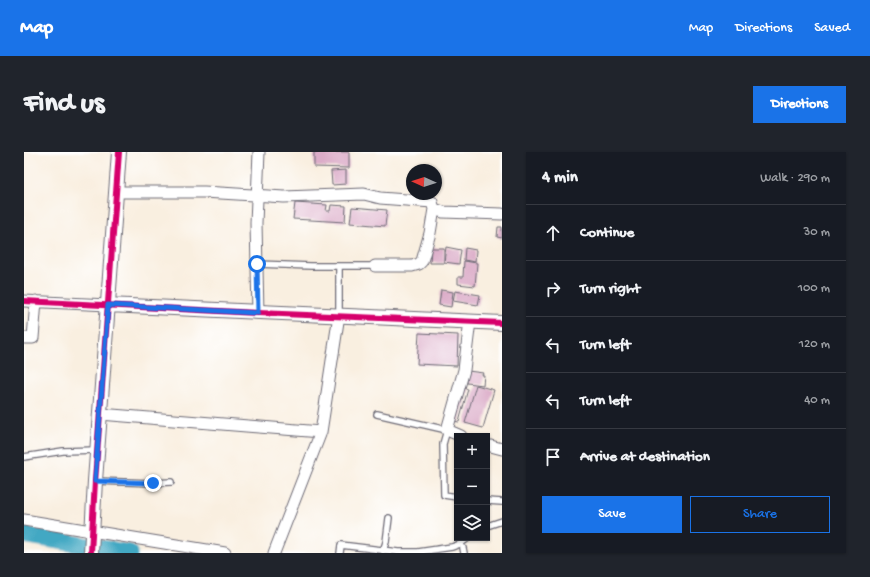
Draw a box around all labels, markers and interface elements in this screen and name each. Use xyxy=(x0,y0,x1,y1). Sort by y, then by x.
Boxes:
text: Map xyxy=(20,17,53,40)
text: Map xyxy=(689,20,713,37)
text: Directions xyxy=(735,20,792,37)
text: Saved xyxy=(814,20,850,37)
button: Directions xyxy=(753,86,846,123)
text: Find us xyxy=(24,88,104,121)
north arrow xyxy=(406,164,442,200)
text: 4 min xyxy=(542,168,578,188)
text: Walk · 290 m xyxy=(760,171,830,186)
icon: ahead xyxy=(542,222,564,244)
text: Continue xyxy=(580,224,634,242)
text: 30 m xyxy=(804,225,830,240)
route start xyxy=(248,255,266,273)
icon: right xyxy=(542,278,564,300)
text: Turn right xyxy=(580,280,640,298)
text: 100 m xyxy=(798,281,830,296)
icon: left xyxy=(542,334,564,356)
text: Turn left xyxy=(580,336,631,354)
text: 120 m xyxy=(799,337,830,352)
icon: left xyxy=(542,390,564,412)
text: Turn left xyxy=(580,392,631,410)
text: 40 m xyxy=(804,393,830,408)
map controls xyxy=(454,433,490,541)
button: + xyxy=(454,433,490,469)
icon: arrive xyxy=(542,446,564,468)
text: Arrive at destination xyxy=(580,448,710,466)
button: − xyxy=(454,469,490,505)
route end xyxy=(144,474,162,492)
button: Save xyxy=(542,496,682,533)
button: Share xyxy=(690,496,830,533)
button: layers xyxy=(454,505,490,541)

